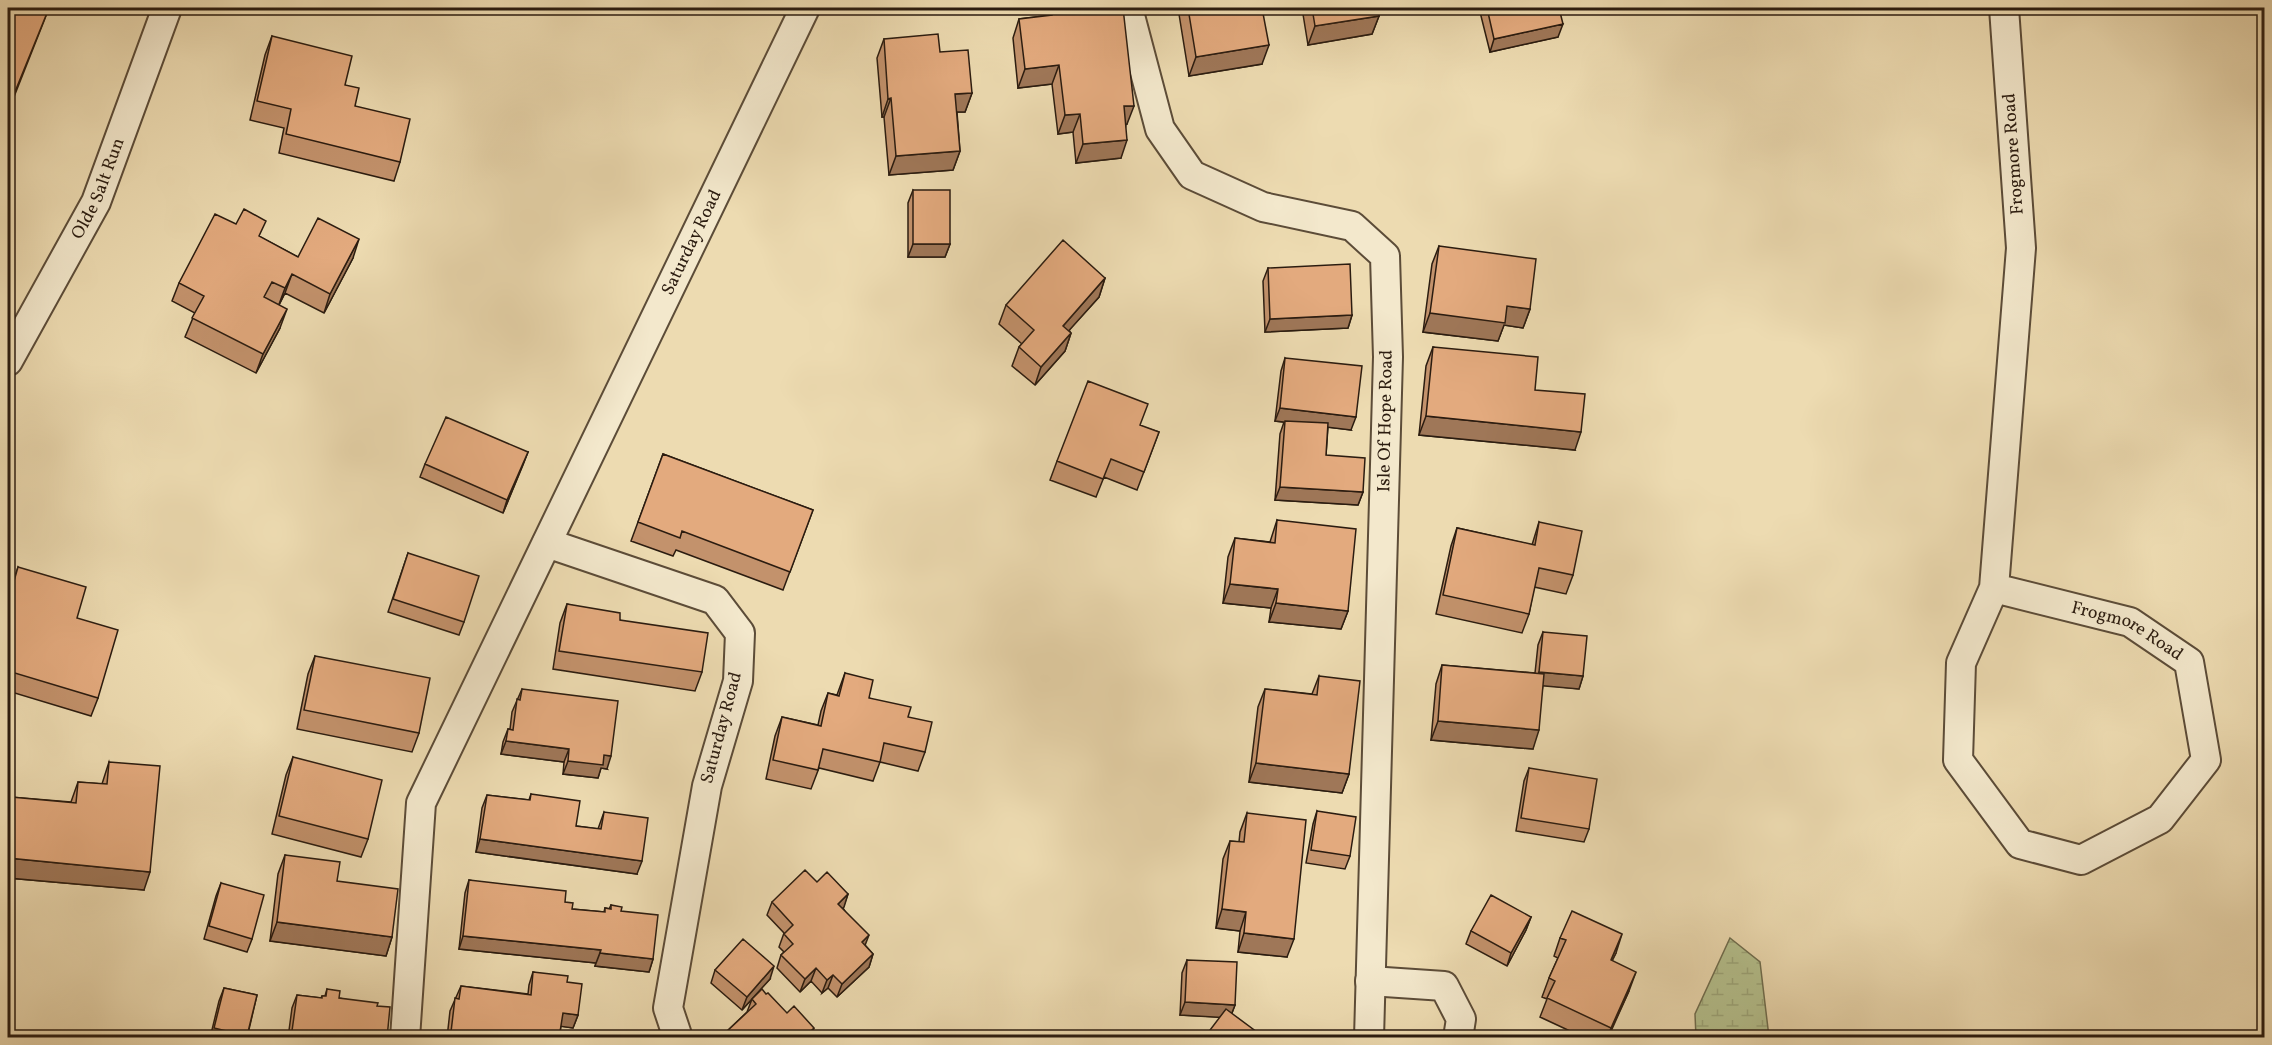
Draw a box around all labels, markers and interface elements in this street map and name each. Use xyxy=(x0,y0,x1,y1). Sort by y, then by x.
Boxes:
street label: Frogmore Road xyxy=(1997,92,2031,216)
street label: Olde Salt Run xyxy=(65,134,131,244)
street label: Saturday Road xyxy=(656,185,728,300)
street label: Isle Of Hope Road xyxy=(1372,350,1400,492)
street label: Frogmore Road xyxy=(2069,595,2188,667)
street label: Saturday Road xyxy=(695,669,749,787)

